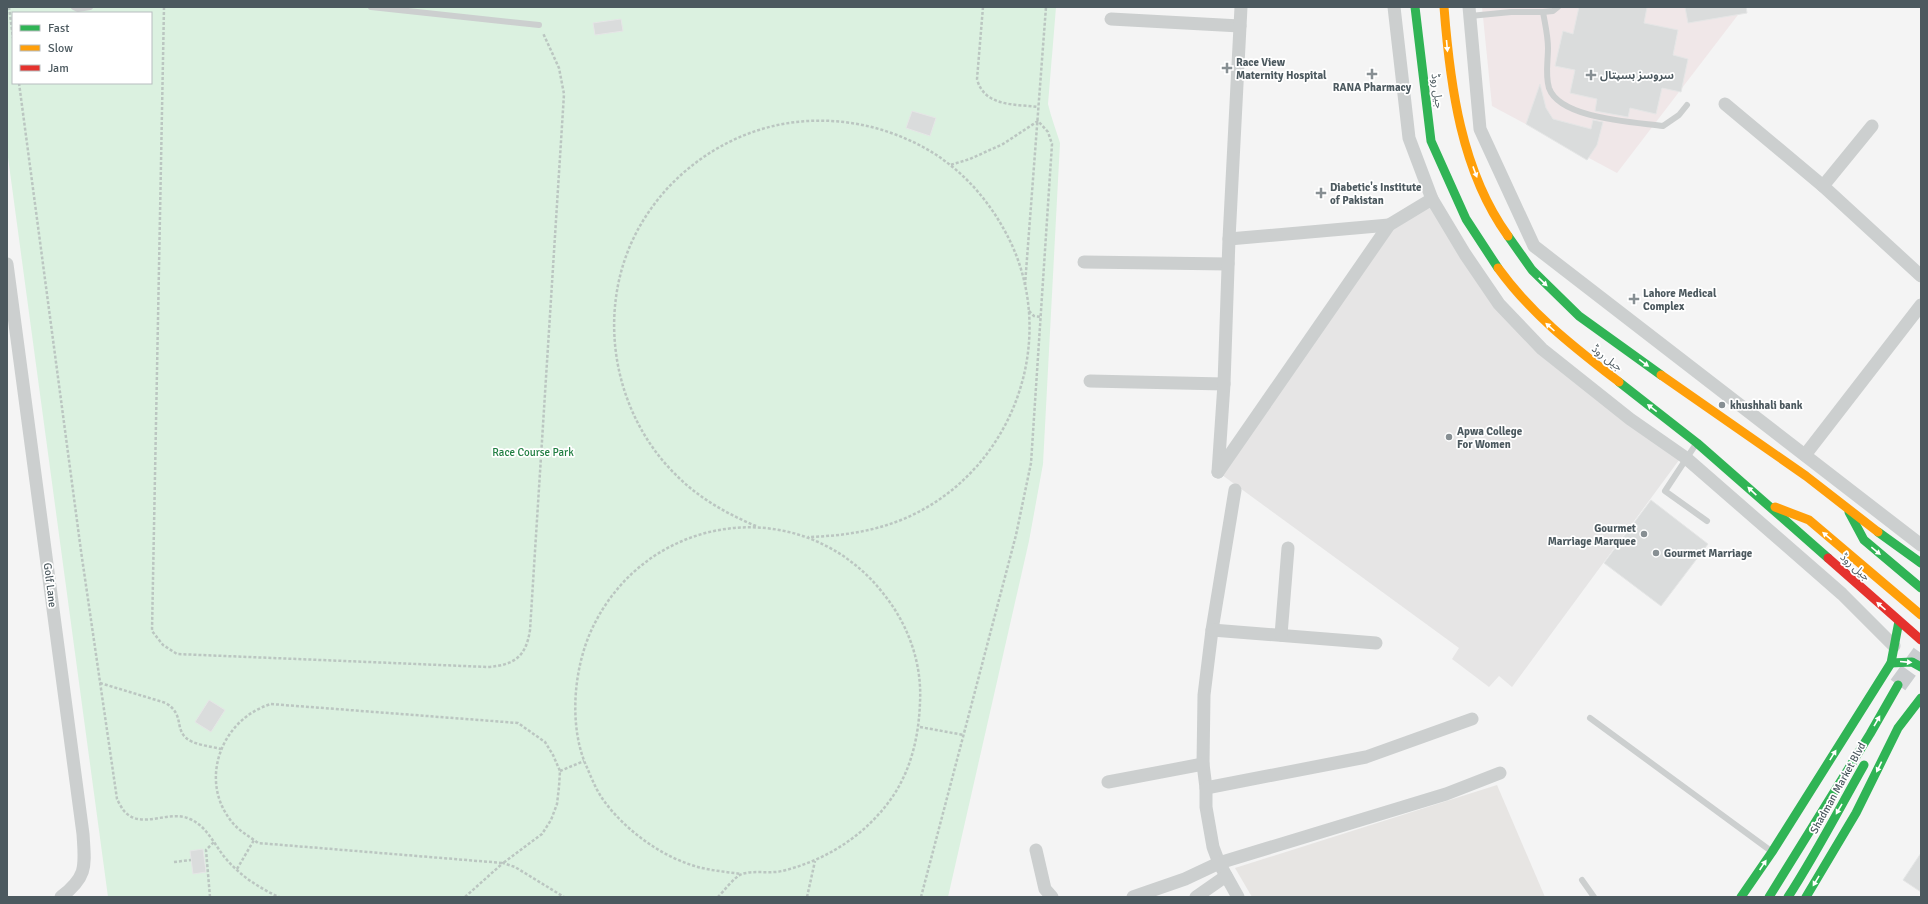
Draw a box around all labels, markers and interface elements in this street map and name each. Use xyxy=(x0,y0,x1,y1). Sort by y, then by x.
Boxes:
legend xyxy=(12,12,152,84)
text: Fast xyxy=(48,21,69,36)
one-way arrow xyxy=(1444,40,1450,52)
text: Slow xyxy=(48,41,73,56)
place label: Race View Maternity Hospital xyxy=(1236,56,1327,82)
text: Jam xyxy=(48,61,69,76)
marker: Race View Maternity Hospital xyxy=(1221,62,1233,74)
marker: RANA Pharmacy xyxy=(1367,69,1377,79)
marker: سروسز ہسپتال xyxy=(1585,69,1597,81)
place label: سروسز ہسپتال xyxy=(1600,69,1674,82)
street label: جیل روڈ xyxy=(1428,73,1446,110)
place label: RANA Pharmacy xyxy=(1333,81,1412,94)
one-way arrow xyxy=(1473,167,1479,179)
place label: Diabetic's Institute of Pakistan xyxy=(1330,181,1422,207)
marker: Diabetic's Institute of Pakistan xyxy=(1315,187,1327,199)
one-way arrow xyxy=(1538,277,1548,287)
place label: Lahore Medical Complex xyxy=(1643,287,1717,313)
marker: Lahore Medical Complex xyxy=(1628,293,1640,305)
one-way arrow xyxy=(1545,323,1556,332)
street label: جیل روڈ xyxy=(1589,342,1625,374)
one-way arrow xyxy=(1639,359,1650,368)
place label: khushhali bank xyxy=(1730,399,1803,412)
marker: khushhali bank xyxy=(1717,400,1727,410)
one-way arrow xyxy=(1647,404,1658,412)
place label: Apwa College For Women xyxy=(1457,425,1523,451)
marker: Apwa College For Women xyxy=(1444,432,1454,442)
park label: Race Course Park xyxy=(492,446,574,459)
one-way arrow xyxy=(1747,487,1757,496)
place label: Gourmet Marriage Marquee xyxy=(1548,522,1637,548)
marker: Gourmet Marriage Marquee xyxy=(1639,529,1649,539)
one-way arrow xyxy=(1822,531,1832,540)
place label: Gourmet Marriage xyxy=(1664,547,1753,560)
one-way arrow xyxy=(1871,547,1882,556)
marker: Gourmet Marriage xyxy=(1651,548,1661,558)
street label: جیل روڈ xyxy=(1837,550,1873,584)
street label: Golf Lane xyxy=(41,562,59,608)
one-way arrow xyxy=(1875,601,1886,610)
one-way arrow xyxy=(1900,659,1913,666)
one-way arrow xyxy=(1874,715,1881,727)
street label: Shadman Market Blvd xyxy=(1808,740,1869,836)
one-way arrow xyxy=(1829,749,1836,761)
one-way arrow xyxy=(1876,761,1882,773)
one-way arrow xyxy=(1836,803,1843,815)
one-way arrow xyxy=(1759,860,1767,870)
one-way arrow xyxy=(1813,875,1820,887)

